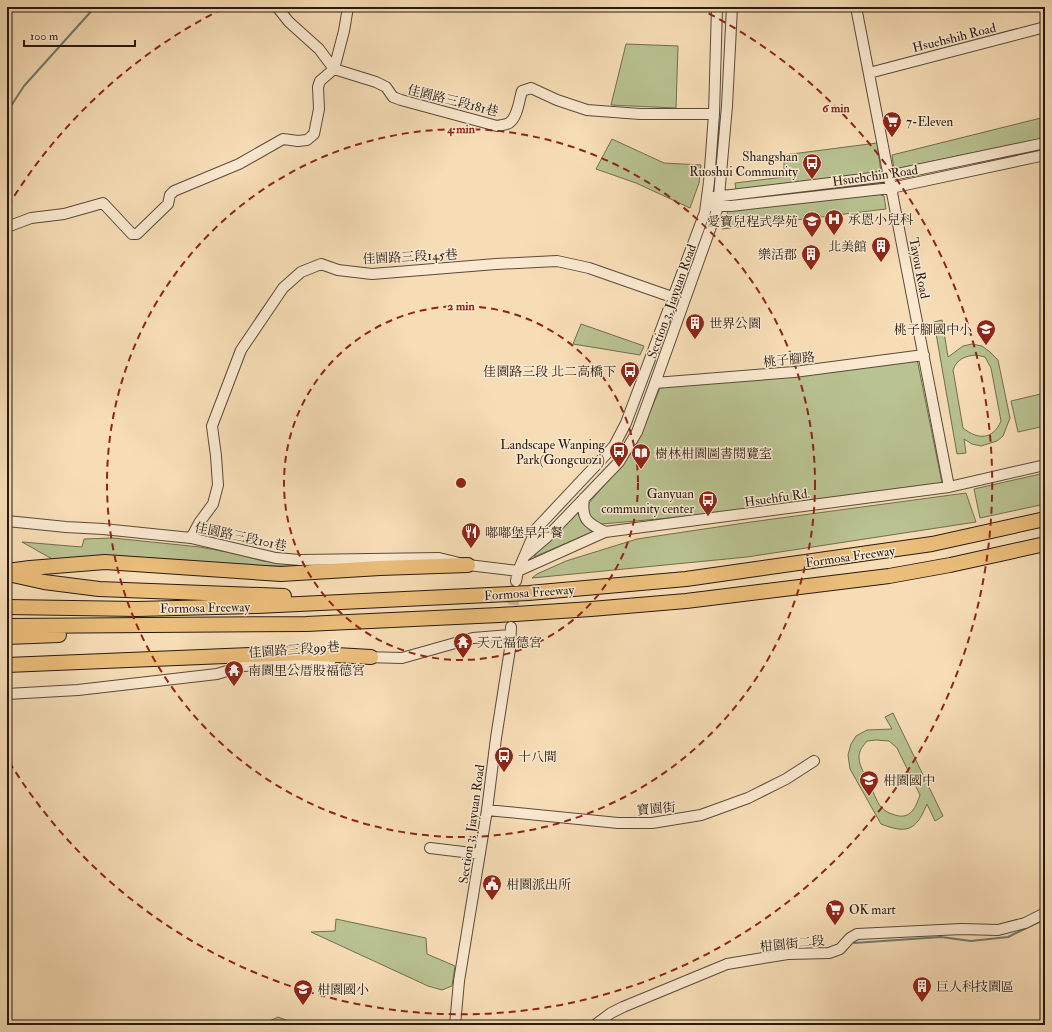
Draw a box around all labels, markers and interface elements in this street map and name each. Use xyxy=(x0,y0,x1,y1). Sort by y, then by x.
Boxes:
street label: Hsuehshih Road xyxy=(911,20,998,56)
scale bar xyxy=(24,22,135,48)
text: 100 m xyxy=(30,29,59,44)
street label: 佳園路三段181巷 xyxy=(406,82,500,120)
text: 6 min xyxy=(822,101,850,116)
supermarket icon: 7-Eleven xyxy=(881,110,903,138)
place label: 7-Eleven xyxy=(906,114,953,130)
text: 4 min xyxy=(446,122,476,137)
place label: Shangshan Ruoshui Community xyxy=(689,149,798,181)
bus stop icon: Shangshan Ruoshui Community xyxy=(801,152,823,180)
street label: Hsuehchin Road xyxy=(831,162,920,190)
hospital icon: 承恩小兒科 xyxy=(823,208,845,236)
school or university icon: 愛寶兒程式學苑 xyxy=(801,210,823,238)
place label: 承恩小兒科 xyxy=(848,212,913,228)
place label: 愛寶兒程式學苑 xyxy=(707,214,798,230)
building icon: 北美館 xyxy=(870,235,892,263)
street label: Tayou Road xyxy=(904,236,933,301)
place label: 北美館 xyxy=(828,239,867,255)
street label: Section 3, Jiayuan Road xyxy=(644,242,701,361)
building icon: 樂活郡 xyxy=(800,243,822,271)
street label: 佳園路三段145巷 xyxy=(362,247,458,267)
place label: 樂活郡 xyxy=(758,247,797,263)
text: 2 min xyxy=(447,299,475,314)
building icon: 世界公園 xyxy=(684,312,706,340)
place label: 世界公園 xyxy=(709,316,761,332)
school or university icon: 桃子腳國中小 xyxy=(975,318,997,346)
place label: 桃子腳國中小 xyxy=(894,322,972,338)
street label: 桃子腳路 xyxy=(762,349,816,371)
bus stop icon: 佳園路三段 北二高橋下 xyxy=(619,360,641,388)
place label: 佳園路三段 北二高橋下 xyxy=(483,364,616,380)
place label: Landscape Wanping Park(Gongcuozi) xyxy=(500,437,606,468)
bus stop icon: Landscape Wanping Park(Gongcuozi) xyxy=(608,440,630,468)
library icon: 樹林柑園圖書閱覽室 xyxy=(630,442,652,470)
place label: 樹林柑園圖書閱覽室 xyxy=(655,446,772,462)
centre of rings xyxy=(454,476,468,490)
street label: Hsuehfu Rd. xyxy=(743,485,811,510)
place label: Ganyuan community center xyxy=(601,486,694,518)
bus stop icon: Ganyuan community center xyxy=(697,489,719,517)
street label: 佳園路三段101巷 xyxy=(193,519,288,555)
restaurant icon: 嘟嘟堡早午餐 xyxy=(460,521,482,549)
place label: 嘟嘟堡早午餐 xyxy=(485,525,563,541)
street label: Formosa Freeway xyxy=(804,543,896,572)
street label: Formosa Freeway xyxy=(484,582,575,605)
street label: Formosa Freeway xyxy=(160,599,251,618)
temple icon: 天元福德宮 xyxy=(452,631,474,659)
place label: 天元福德宮 xyxy=(477,635,542,651)
street label: 佳園路三段99巷 xyxy=(248,639,340,661)
temple icon: 南園里公厝股福德宮 xyxy=(223,659,245,687)
place label: 南園里公厝股福德宮 xyxy=(248,663,365,679)
bus stop icon: 十八間 xyxy=(493,745,515,773)
place label: 十八間 xyxy=(518,749,557,765)
street label: Section 3, Jiayuan Road xyxy=(456,763,489,885)
school or university icon: 柑園國中 xyxy=(858,769,880,797)
place label: 柑園國中 xyxy=(883,773,935,789)
street label: 寶園街 xyxy=(636,799,676,819)
public building icon: 柑園派出所 xyxy=(481,873,503,901)
place label: 柑園派出所 xyxy=(506,877,571,893)
supermarket icon: OK mart xyxy=(824,898,846,926)
place label: OK mart xyxy=(849,902,896,918)
street label: 柑園街二段 xyxy=(759,933,825,955)
building icon: 巨人科技園區 xyxy=(911,975,933,1003)
school or university icon: 柑園國小 xyxy=(292,978,314,1006)
place label: 巨人科技園區 xyxy=(936,979,1014,995)
place label: 柑園國小 xyxy=(317,982,369,998)

